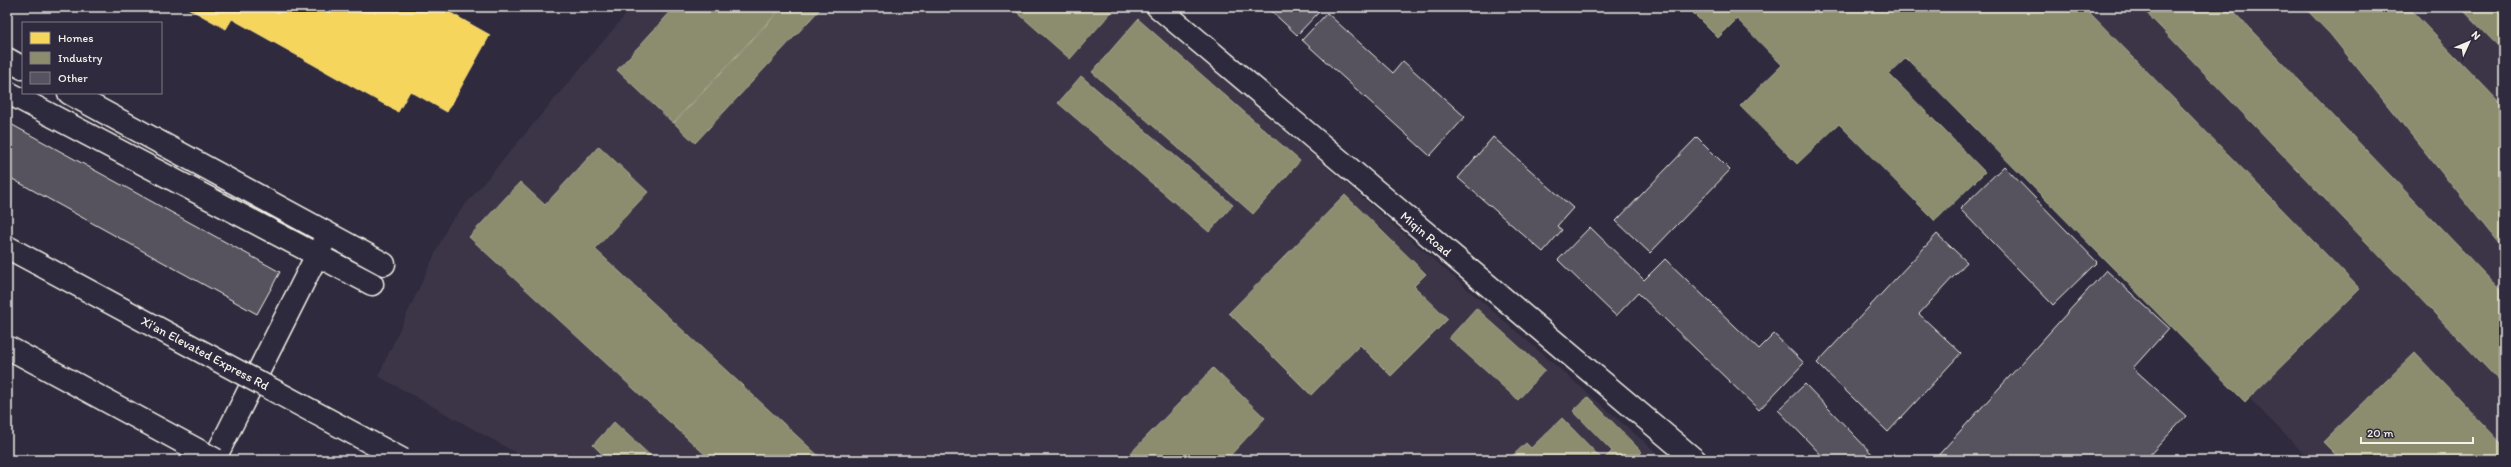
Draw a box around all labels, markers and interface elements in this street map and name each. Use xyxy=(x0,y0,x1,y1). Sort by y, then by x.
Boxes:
legend xyxy=(22,22,162,94)
north arrow xyxy=(2449,22,2489,62)
text: N xyxy=(2469,28,2483,43)
text: Homes xyxy=(58,31,94,45)
text: Industry xyxy=(58,51,103,65)
text: Other xyxy=(58,71,88,85)
street label: Miqin Road xyxy=(1397,208,1455,260)
street label: Xi'an Elevated Express Rd xyxy=(139,313,271,393)
scale bar xyxy=(2361,419,2473,445)
text: 20 m xyxy=(2367,426,2394,440)

